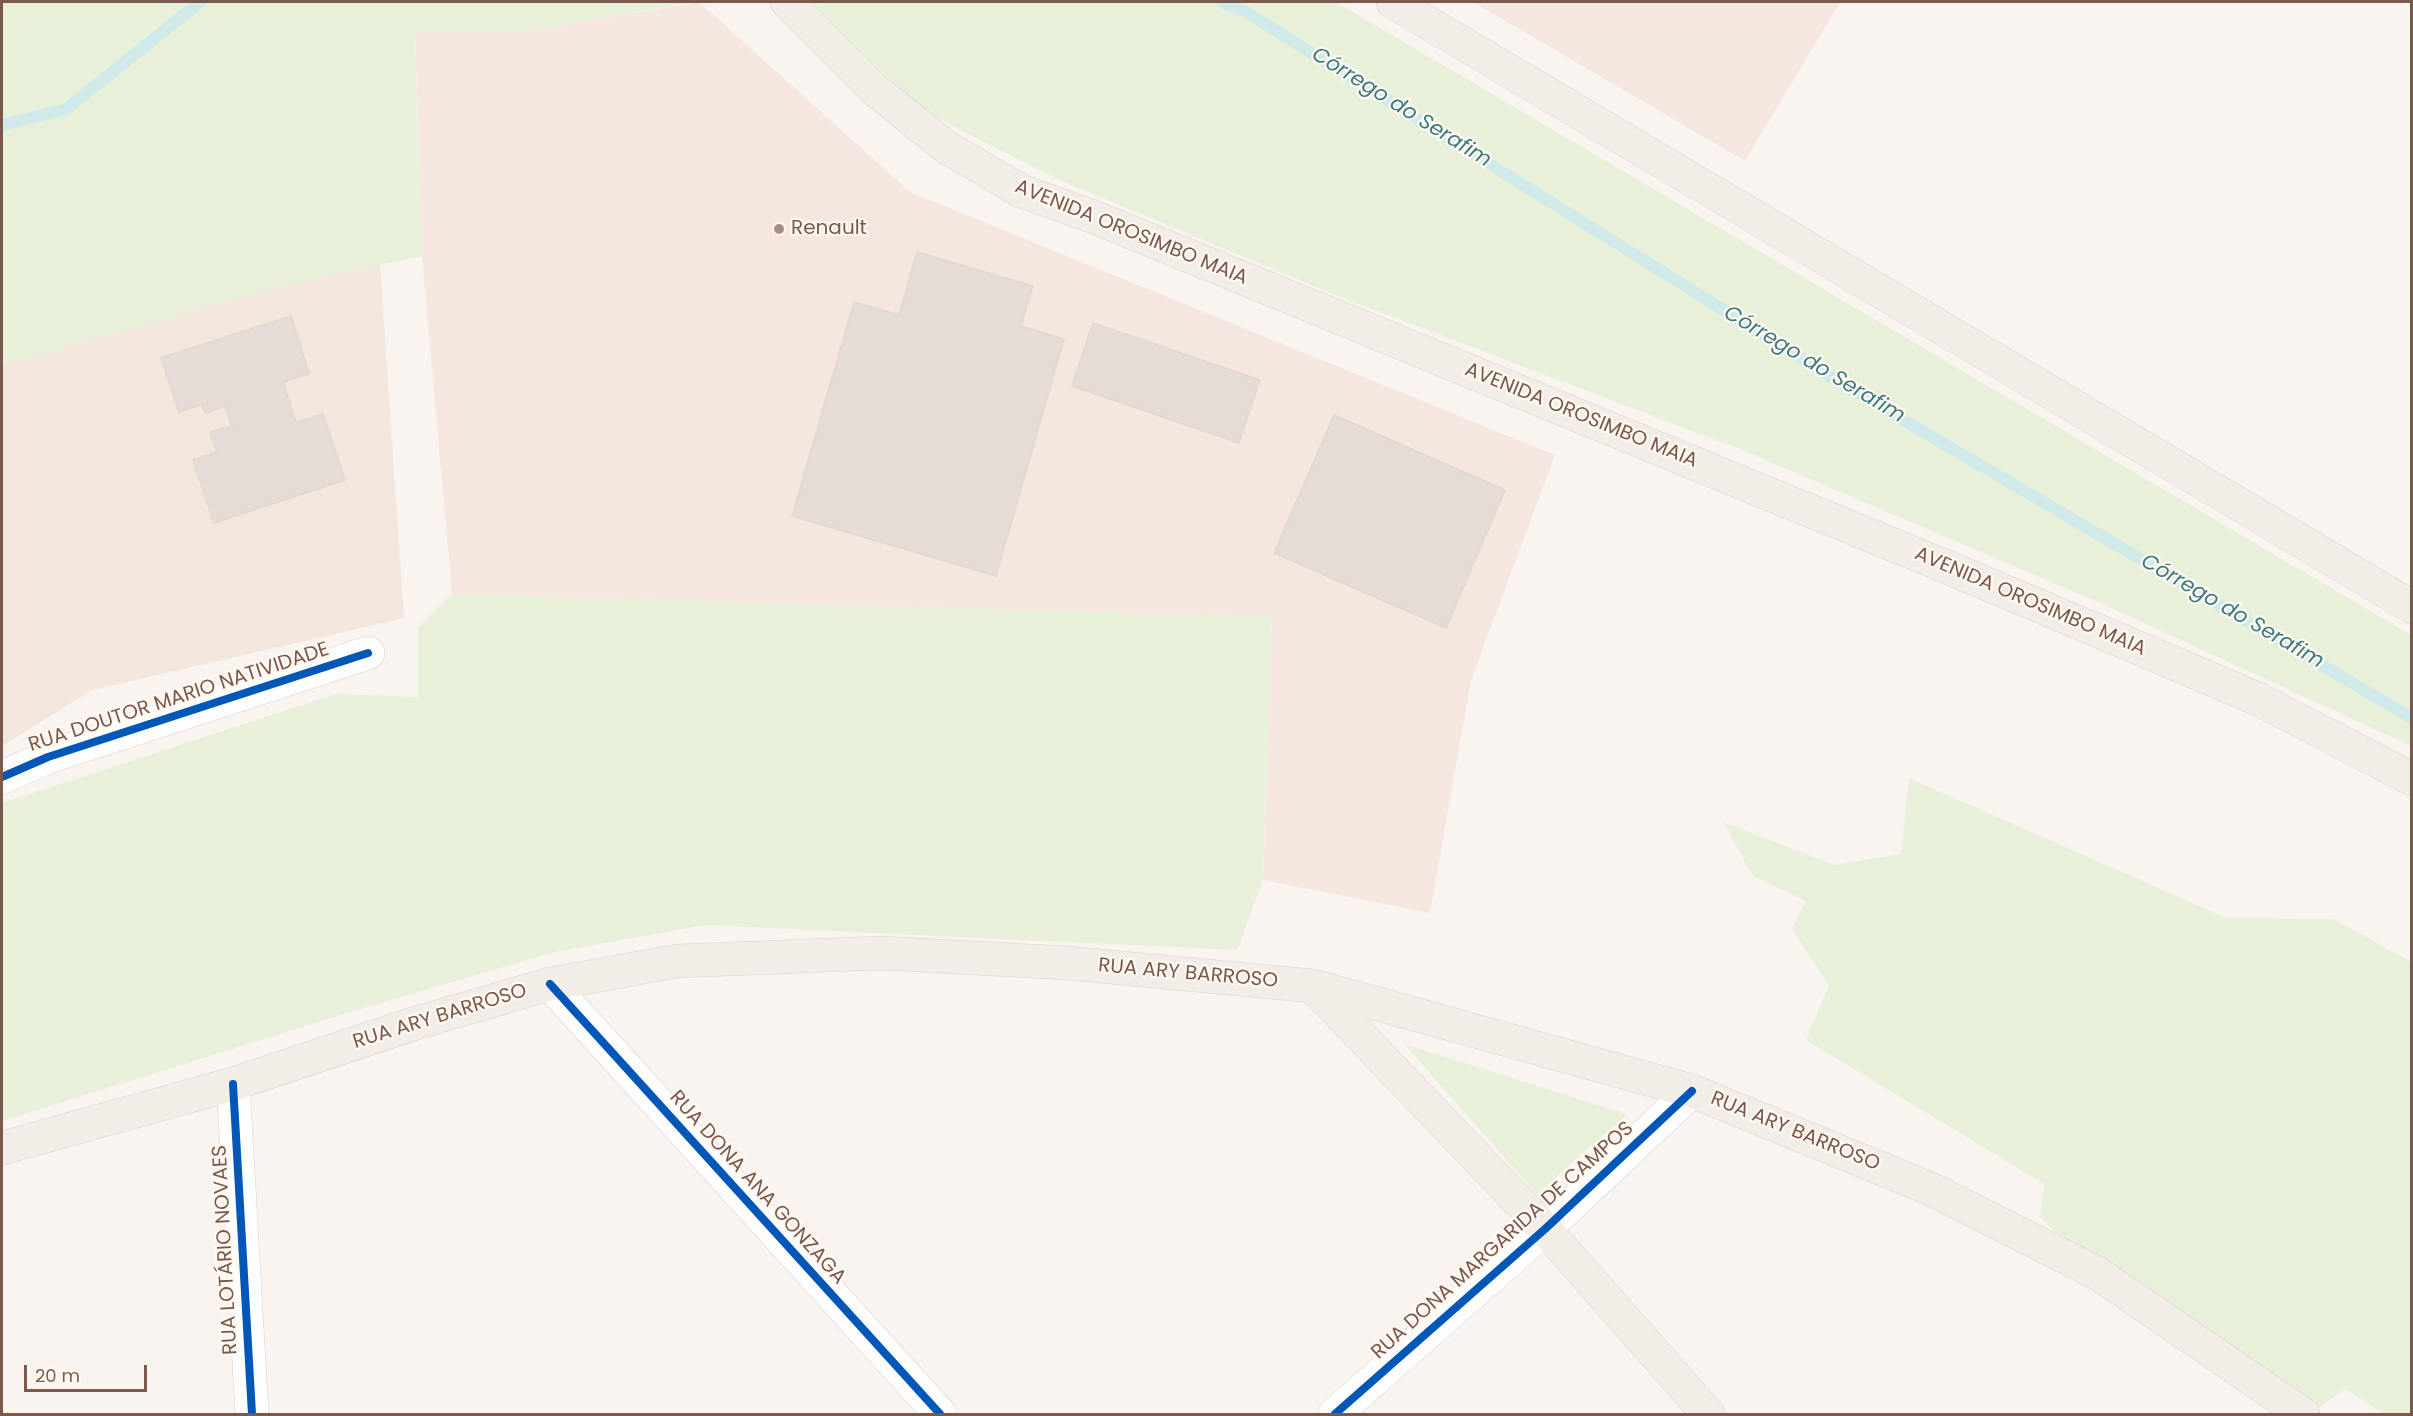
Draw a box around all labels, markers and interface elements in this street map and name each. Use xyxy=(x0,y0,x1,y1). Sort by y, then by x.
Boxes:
water label: Córrego do Serafim xyxy=(1307,42,1495,174)
street label: AVENIDA OROSIMBO MAIA xyxy=(1011,175,1251,291)
place label: Renault xyxy=(791,217,867,241)
marker: Renault xyxy=(772,222,786,236)
water label: Córrego do Serafim xyxy=(1719,301,1909,429)
street label: AVENIDA OROSIMBO MAIA xyxy=(1461,358,1701,474)
street label: AVENIDA OROSIMBO MAIA xyxy=(1911,542,2149,662)
water label: Córrego do Serafim xyxy=(2136,549,2328,675)
street label: RUA DOUTOR MARIO NATIVIDADE xyxy=(26,638,332,758)
street label: RUA ARY BARROSO xyxy=(1097,954,1279,994)
street label: RUA ARY BARROSO xyxy=(350,979,530,1055)
street label: RUA DONA ANA GONZAGA xyxy=(664,1086,850,1290)
street label: RUA ARY BARROSO xyxy=(1707,1087,1883,1177)
street label: RUA DONA MARGARIDA DE CAMPOS xyxy=(1367,1117,1639,1365)
street label: RUA LOTÁRIO NOVAES xyxy=(209,1144,243,1356)
scale bar xyxy=(27,1353,150,1391)
text: 20 m xyxy=(35,1363,80,1388)

